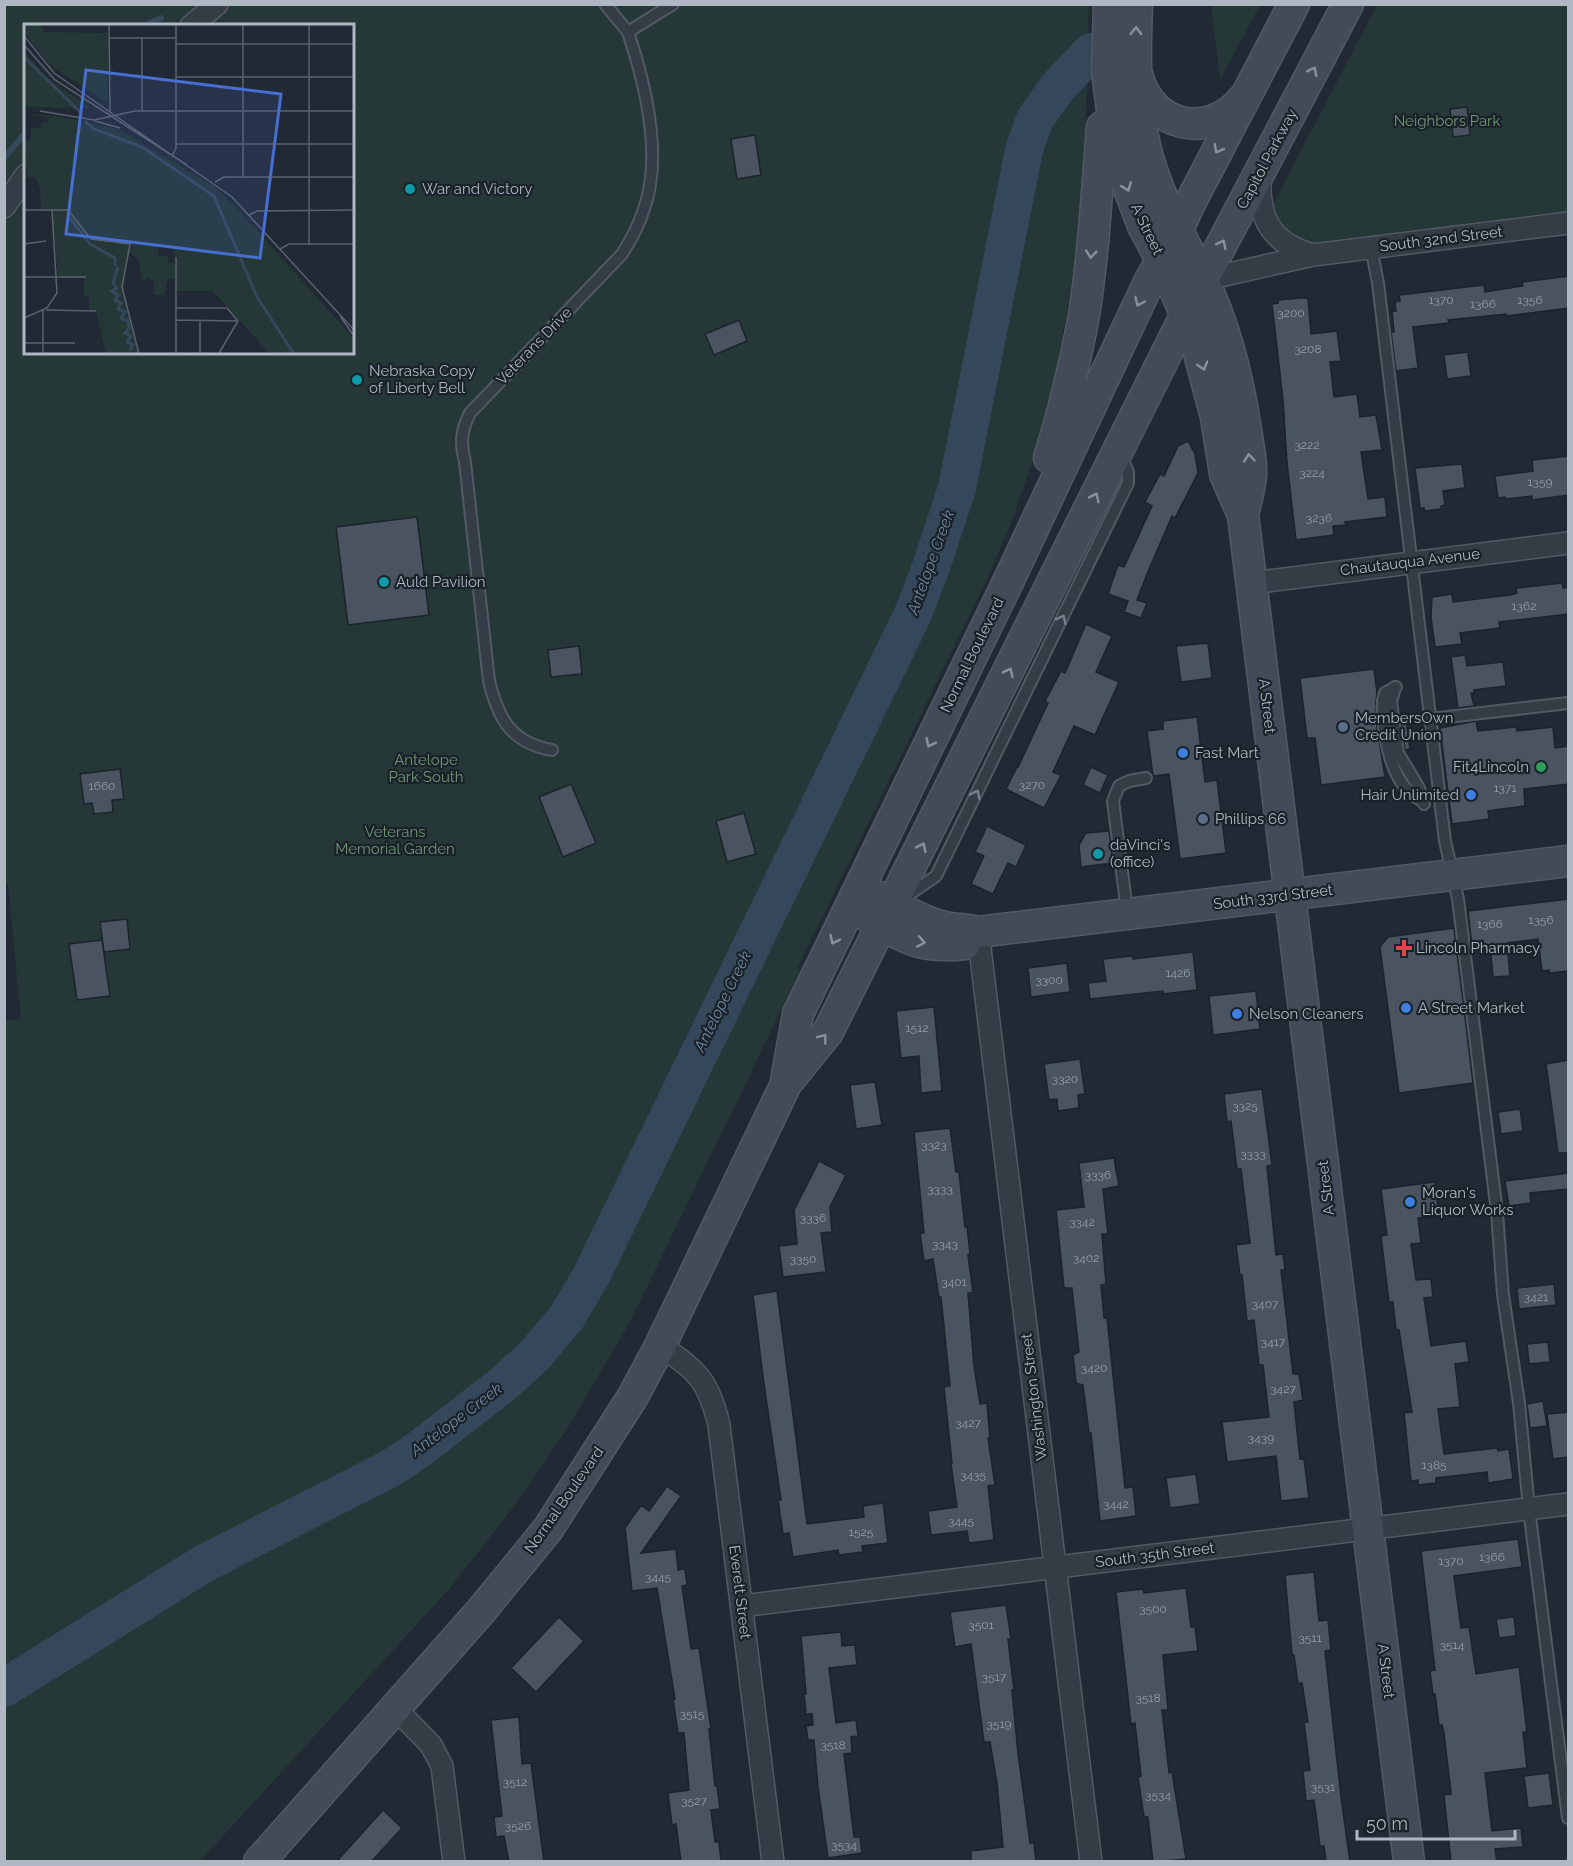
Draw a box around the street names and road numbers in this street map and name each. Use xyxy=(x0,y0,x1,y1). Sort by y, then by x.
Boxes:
street label: Capitol Parkway xyxy=(1233,106,1301,212)
street label: A Street xyxy=(1127,200,1167,258)
street label: South 32nd Street xyxy=(1378,223,1504,255)
street label: Veterans Drive xyxy=(493,303,576,388)
street label: Chautauqua Avenue xyxy=(1339,544,1481,579)
street label: Normal Boulevard xyxy=(936,594,1008,716)
street label: A Street xyxy=(1255,678,1279,734)
street label: South 33rd Street xyxy=(1212,881,1334,913)
street label: A Street xyxy=(1314,1160,1338,1216)
street label: Washington Street xyxy=(1017,1332,1051,1462)
street label: Normal Boulevard xyxy=(521,1443,607,1557)
street label: South 35th Street xyxy=(1094,1539,1216,1571)
street label: Everett Street xyxy=(725,1544,755,1640)
street label: A Street xyxy=(1374,1643,1398,1699)

